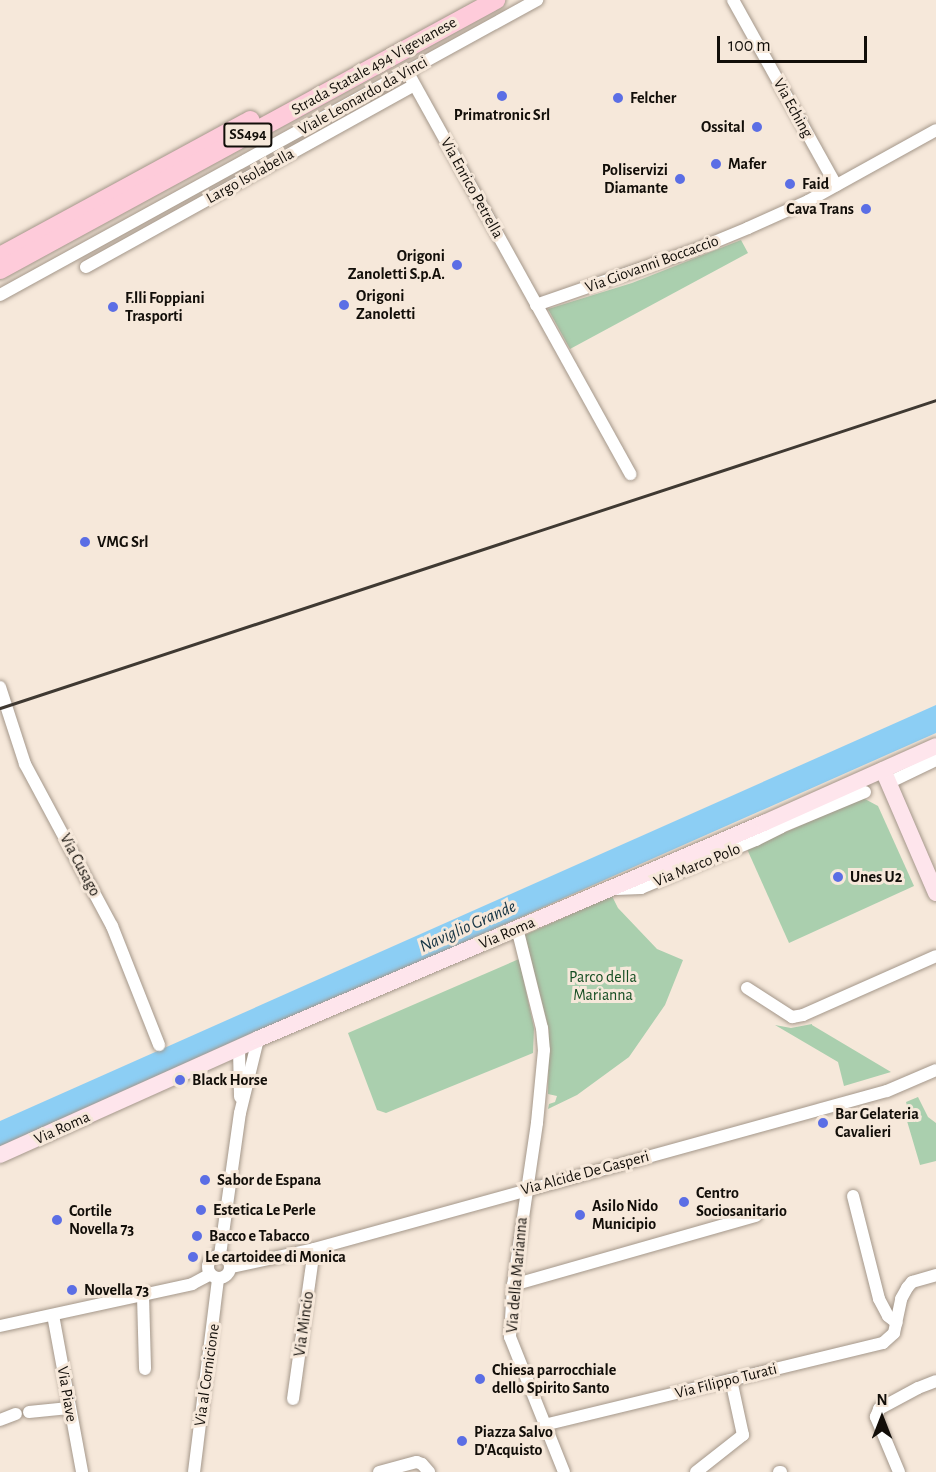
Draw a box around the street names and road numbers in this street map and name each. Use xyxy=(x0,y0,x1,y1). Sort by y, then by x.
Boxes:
street label: Strada Statale 494 Vigevanese xyxy=(288,12,460,120)
street label: Viale Leonardo da Vinci xyxy=(295,53,431,139)
street label: Via Eching xyxy=(769,75,817,141)
road number: SS494 xyxy=(222,123,274,147)
street label: Via Enrico Petrella xyxy=(436,134,508,242)
street label: Largo Isolabella xyxy=(203,144,297,208)
street label: Via Giovanni Boccaccio xyxy=(583,231,721,297)
street label: Via Cusago xyxy=(56,830,104,900)
street label: Via Marco Polo xyxy=(651,839,743,891)
street label: Via Roma xyxy=(476,913,538,953)
street label: Via Roma xyxy=(31,1107,93,1149)
street label: Via Alcide De Gasperi xyxy=(519,1147,651,1199)
street label: Via della Marianna xyxy=(502,1216,532,1334)
street label: Via Mincio xyxy=(290,1290,318,1358)
street label: Via al Cornicione xyxy=(190,1323,224,1427)
street label: Via Filippo Turati xyxy=(673,1359,779,1403)
street label: Via Piave xyxy=(53,1365,81,1423)

